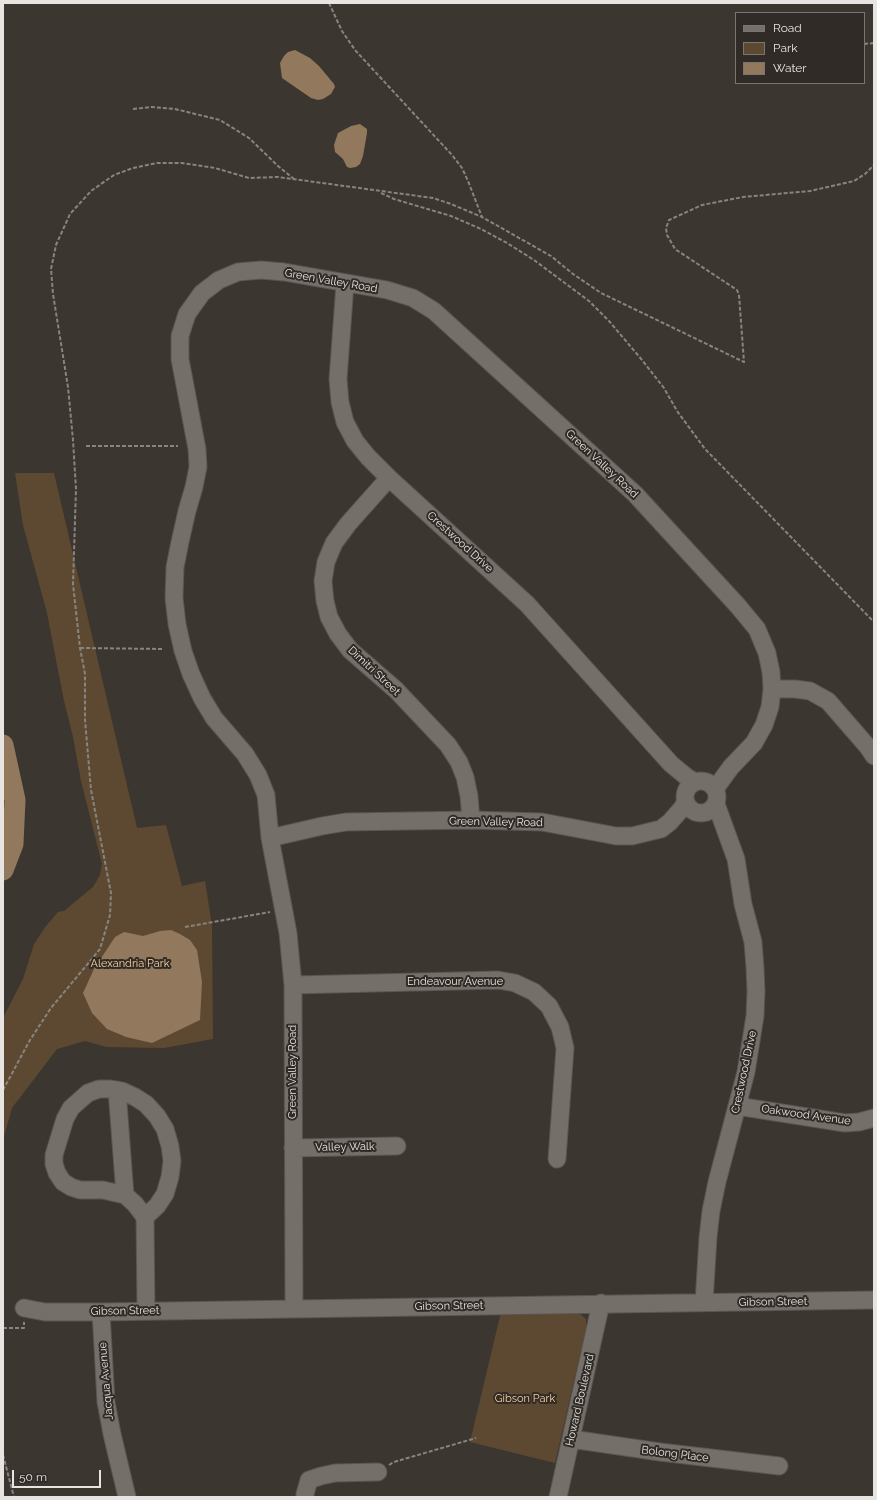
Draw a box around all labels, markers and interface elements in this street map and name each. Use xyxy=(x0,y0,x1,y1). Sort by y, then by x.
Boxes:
legend xyxy=(735,12,865,84)
text: Road xyxy=(773,21,802,35)
text: Park xyxy=(773,41,798,55)
text: Water xyxy=(773,61,807,75)
street label: Green Valley Road xyxy=(284,266,378,296)
street label: Green Valley Road xyxy=(563,427,641,501)
street label: Crestwood Drive xyxy=(424,509,496,575)
street label: Dimitri Street xyxy=(345,644,403,698)
street label: Green Valley Road xyxy=(449,815,543,829)
park label: Alexandria Park xyxy=(91,957,169,971)
street label: Endeavour Avenue xyxy=(407,975,503,989)
street label: Green Valley Road xyxy=(286,1025,300,1119)
street label: Crestwood Drive xyxy=(729,1029,759,1115)
street label: Oakwood Avenue xyxy=(760,1102,852,1128)
street label: Valley Walk xyxy=(315,1140,375,1154)
street label: Gibson Street xyxy=(739,1295,807,1309)
street label: Gibson Street xyxy=(415,1299,483,1313)
street label: Gibson Street xyxy=(91,1304,159,1318)
street label: Jacqua Avenue xyxy=(96,1342,116,1420)
street label: Howard Boulevard xyxy=(563,1352,597,1448)
park label: Gibson Park xyxy=(495,1392,555,1406)
street label: Bolong Place xyxy=(641,1443,709,1465)
scale bar xyxy=(14,1462,103,1488)
text: 50 m xyxy=(19,1470,47,1484)

